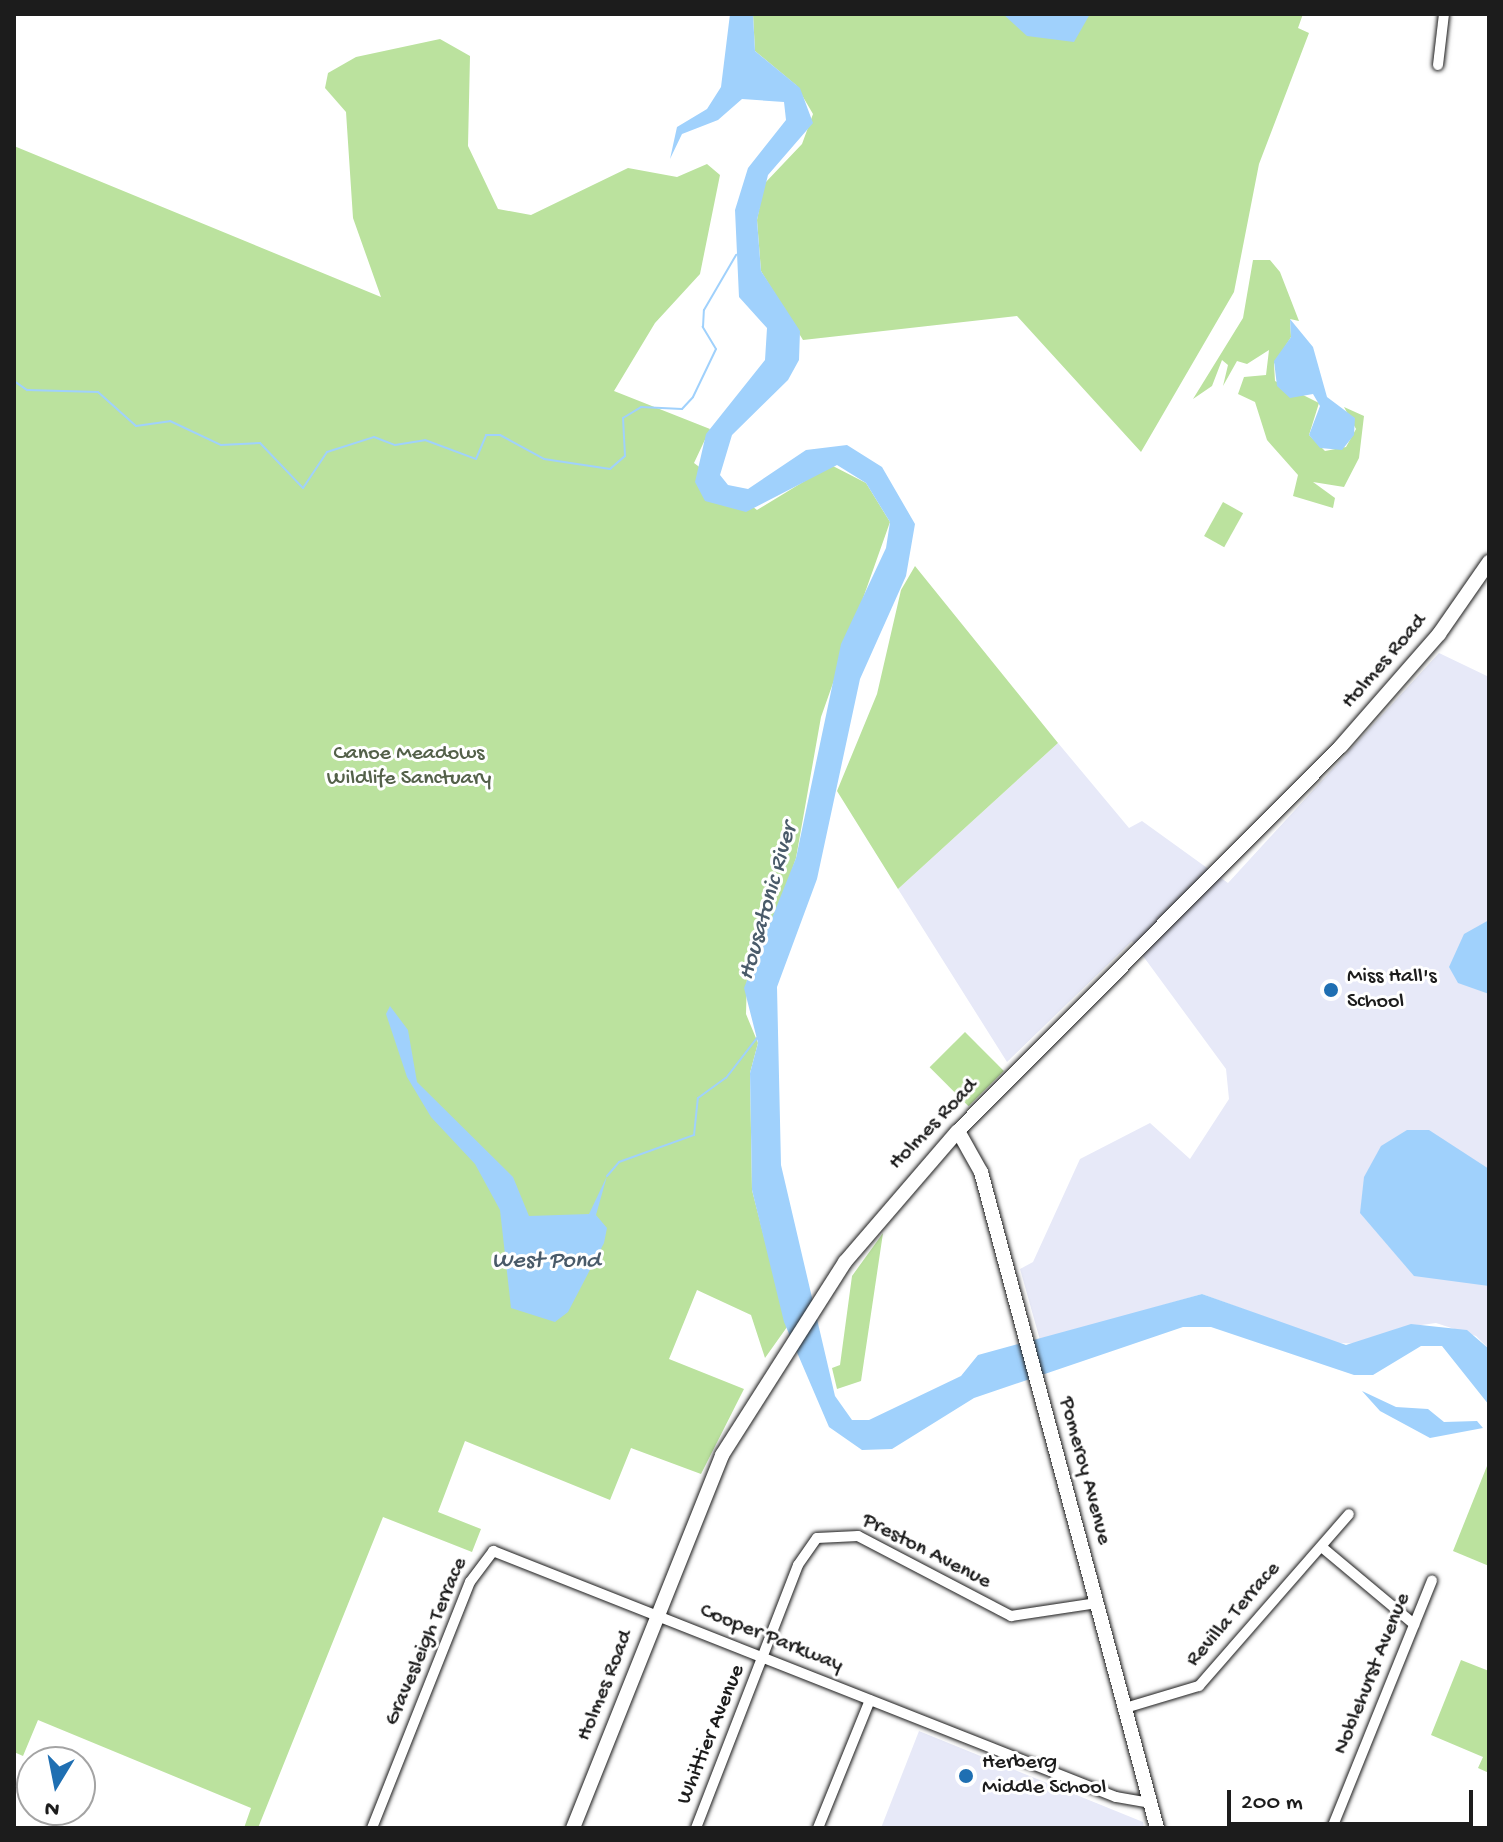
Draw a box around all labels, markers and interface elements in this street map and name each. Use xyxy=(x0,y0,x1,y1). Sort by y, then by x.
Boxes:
street label: Holmes Road xyxy=(1337,609,1433,715)
park label: Canoe Meadows Wildlife Sanctuary xyxy=(327,741,491,792)
water label: Housatonic River xyxy=(733,820,805,984)
place label: Miss Hall's School xyxy=(1347,964,1437,1016)
marker: Miss Hall's School xyxy=(1322,981,1340,999)
street label: Holmes Road xyxy=(884,1074,984,1176)
water label: West Pond xyxy=(492,1248,600,1276)
street label: Pomeroy Avenue xyxy=(1052,1394,1116,1548)
street label: Preston Avenue xyxy=(857,1508,995,1596)
street label: Gravesleigh Terrace xyxy=(380,1554,474,1730)
street label: Revilla Terrace xyxy=(1181,1557,1287,1673)
street label: Noblehurst Avenue xyxy=(1329,1589,1417,1759)
street label: Cooper Parkway xyxy=(696,1598,846,1680)
street label: Holmes Road xyxy=(572,1627,640,1745)
street label: Whittier Avenue xyxy=(672,1661,752,1809)
north arrow xyxy=(16,1746,96,1826)
place label: Herberg Middle School xyxy=(982,1750,1106,1802)
marker: Herberg Middle School xyxy=(957,1767,975,1785)
scale bar xyxy=(1231,1774,1477,1824)
text: 200 m xyxy=(1241,1789,1303,1818)
text: N xyxy=(43,1794,62,1822)

